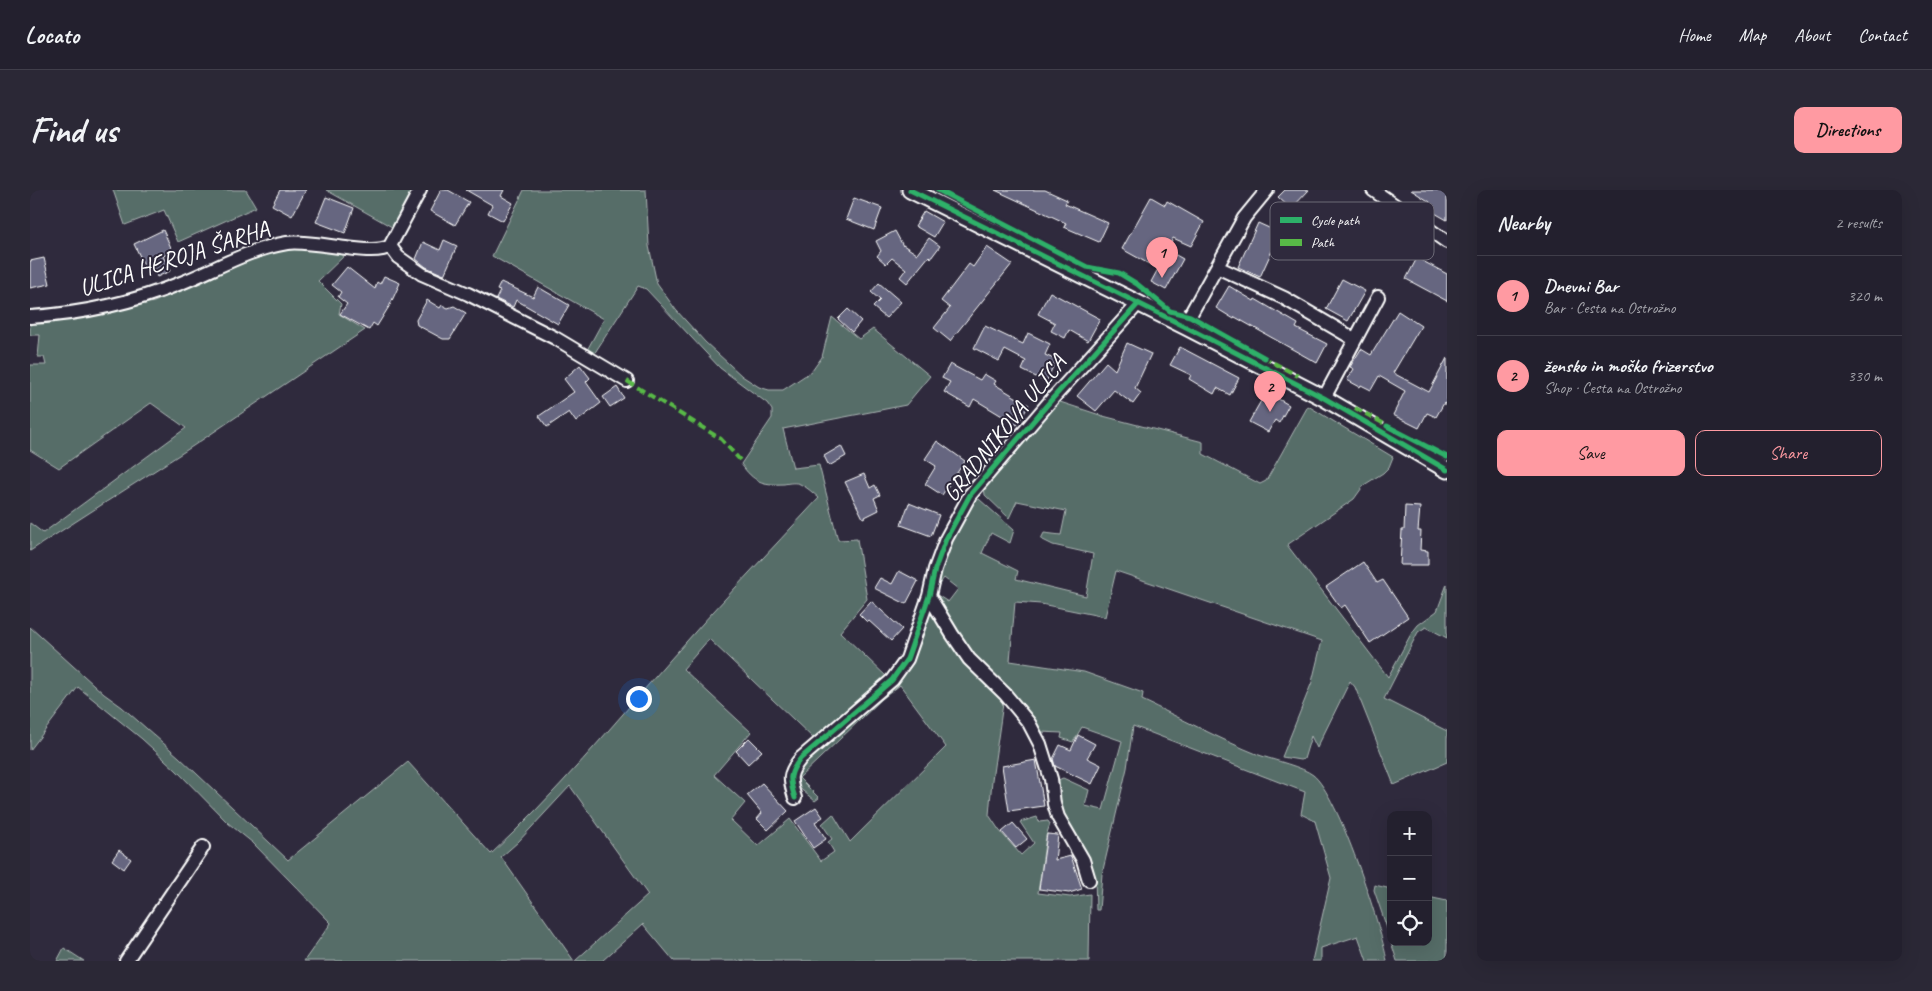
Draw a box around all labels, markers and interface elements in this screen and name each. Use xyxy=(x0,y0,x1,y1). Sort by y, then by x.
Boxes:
text: Locato xyxy=(25,20,79,50)
text: Home xyxy=(1678,24,1711,46)
text: Map xyxy=(1739,24,1766,46)
text: About xyxy=(1794,24,1830,46)
text: Contact xyxy=(1858,24,1907,46)
button: Directions xyxy=(1794,107,1902,153)
text: Find us xyxy=(30,108,117,153)
legend xyxy=(1270,202,1434,260)
text: Nearby xyxy=(1497,210,1550,236)
text: Cycle path xyxy=(1311,212,1360,229)
street label: ULICA HEROJA ŠARHA xyxy=(75,213,274,303)
text: 2 results xyxy=(1835,213,1882,233)
text: Path xyxy=(1311,234,1335,251)
pin: 1 xyxy=(1146,237,1178,278)
text: Dnevni Bar xyxy=(1544,274,1618,298)
text: 1 xyxy=(1509,286,1517,306)
text: 320 m xyxy=(1848,286,1882,306)
text: Bar · Cesta na Ostrožno xyxy=(1544,298,1675,318)
street label: GRADNIKOVA ULICA xyxy=(936,348,1073,507)
text: žensko in moško frizerstvo xyxy=(1544,354,1713,378)
text: 2 xyxy=(1509,366,1517,386)
text: 330 m xyxy=(1848,366,1882,386)
pin: 2 xyxy=(1254,371,1286,412)
text: Shop · Cesta na Ostrožno xyxy=(1544,378,1682,398)
button: Save xyxy=(1497,430,1685,476)
button: Share xyxy=(1695,430,1882,476)
your location xyxy=(626,686,652,712)
map controls xyxy=(1387,811,1432,946)
button: + xyxy=(1387,811,1432,856)
button: − xyxy=(1387,856,1432,901)
button: locate xyxy=(1387,901,1432,946)

